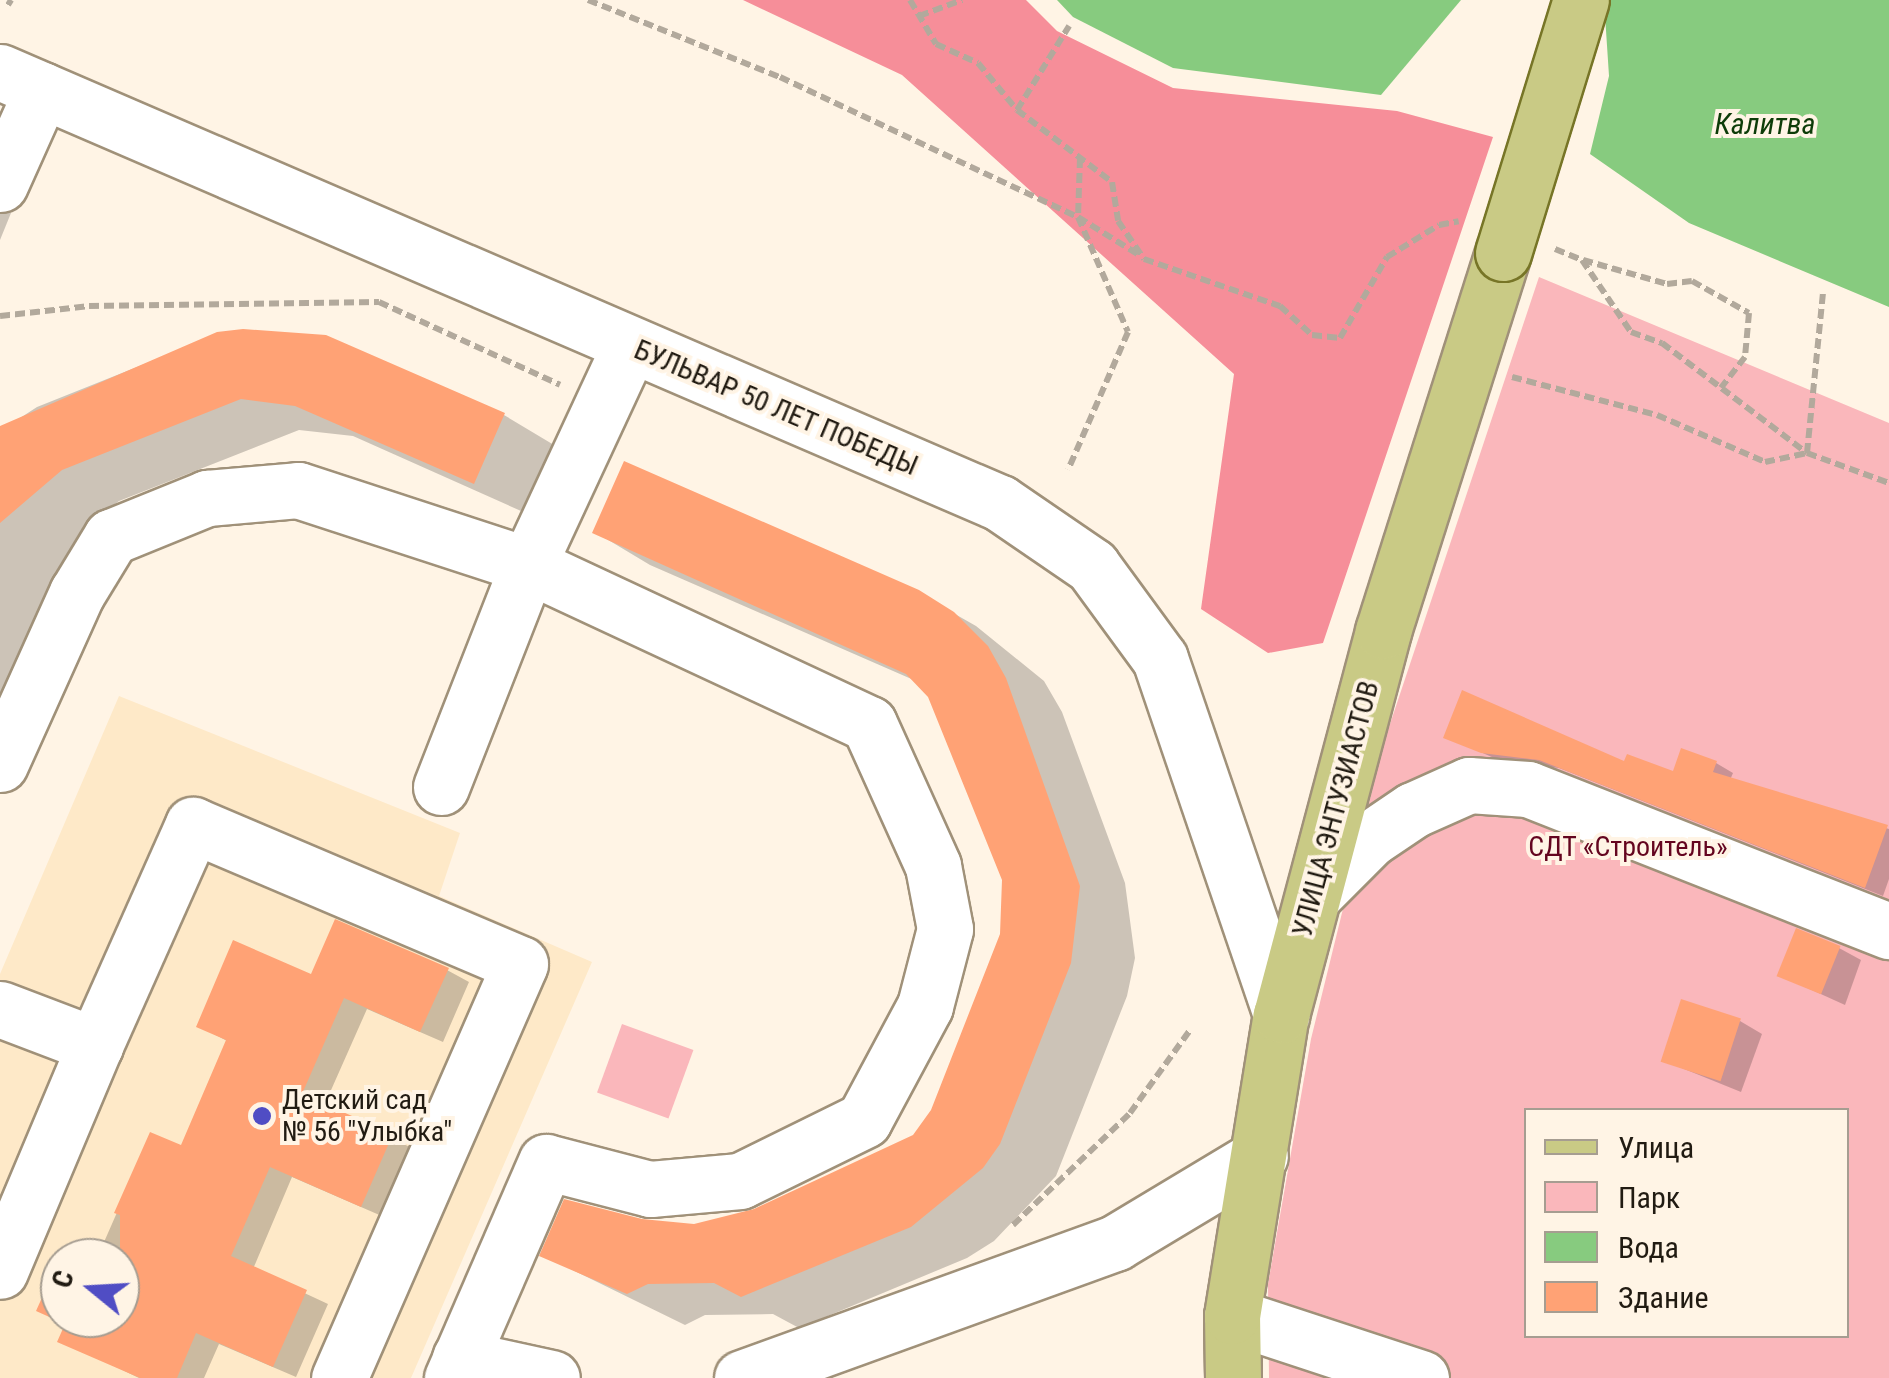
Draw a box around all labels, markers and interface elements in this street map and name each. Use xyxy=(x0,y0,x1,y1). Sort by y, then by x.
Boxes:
water label: Калитва xyxy=(1715,106,1815,142)
street label: БУЛЬВАР 50 ЛЕТ ПОБЕДЫ xyxy=(629,333,923,483)
street label: УЛИЦА ЭНТУЗИАСТОВ xyxy=(1286,678,1386,940)
park label: СДТ «Строитель» xyxy=(1528,830,1728,864)
place label: Детский сад № 56 "Улыбка" xyxy=(282,1083,452,1149)
marker: Детский сад № 56 "Улыбка" xyxy=(251,1105,273,1127)
legend xyxy=(1524,1108,1849,1338)
text: Улица xyxy=(1618,1130,1694,1165)
text: Парк xyxy=(1618,1180,1680,1215)
text: Вода xyxy=(1618,1230,1679,1265)
north arrow xyxy=(40,1238,140,1338)
text: С xyxy=(45,1267,81,1292)
text: Здание xyxy=(1618,1280,1709,1315)

